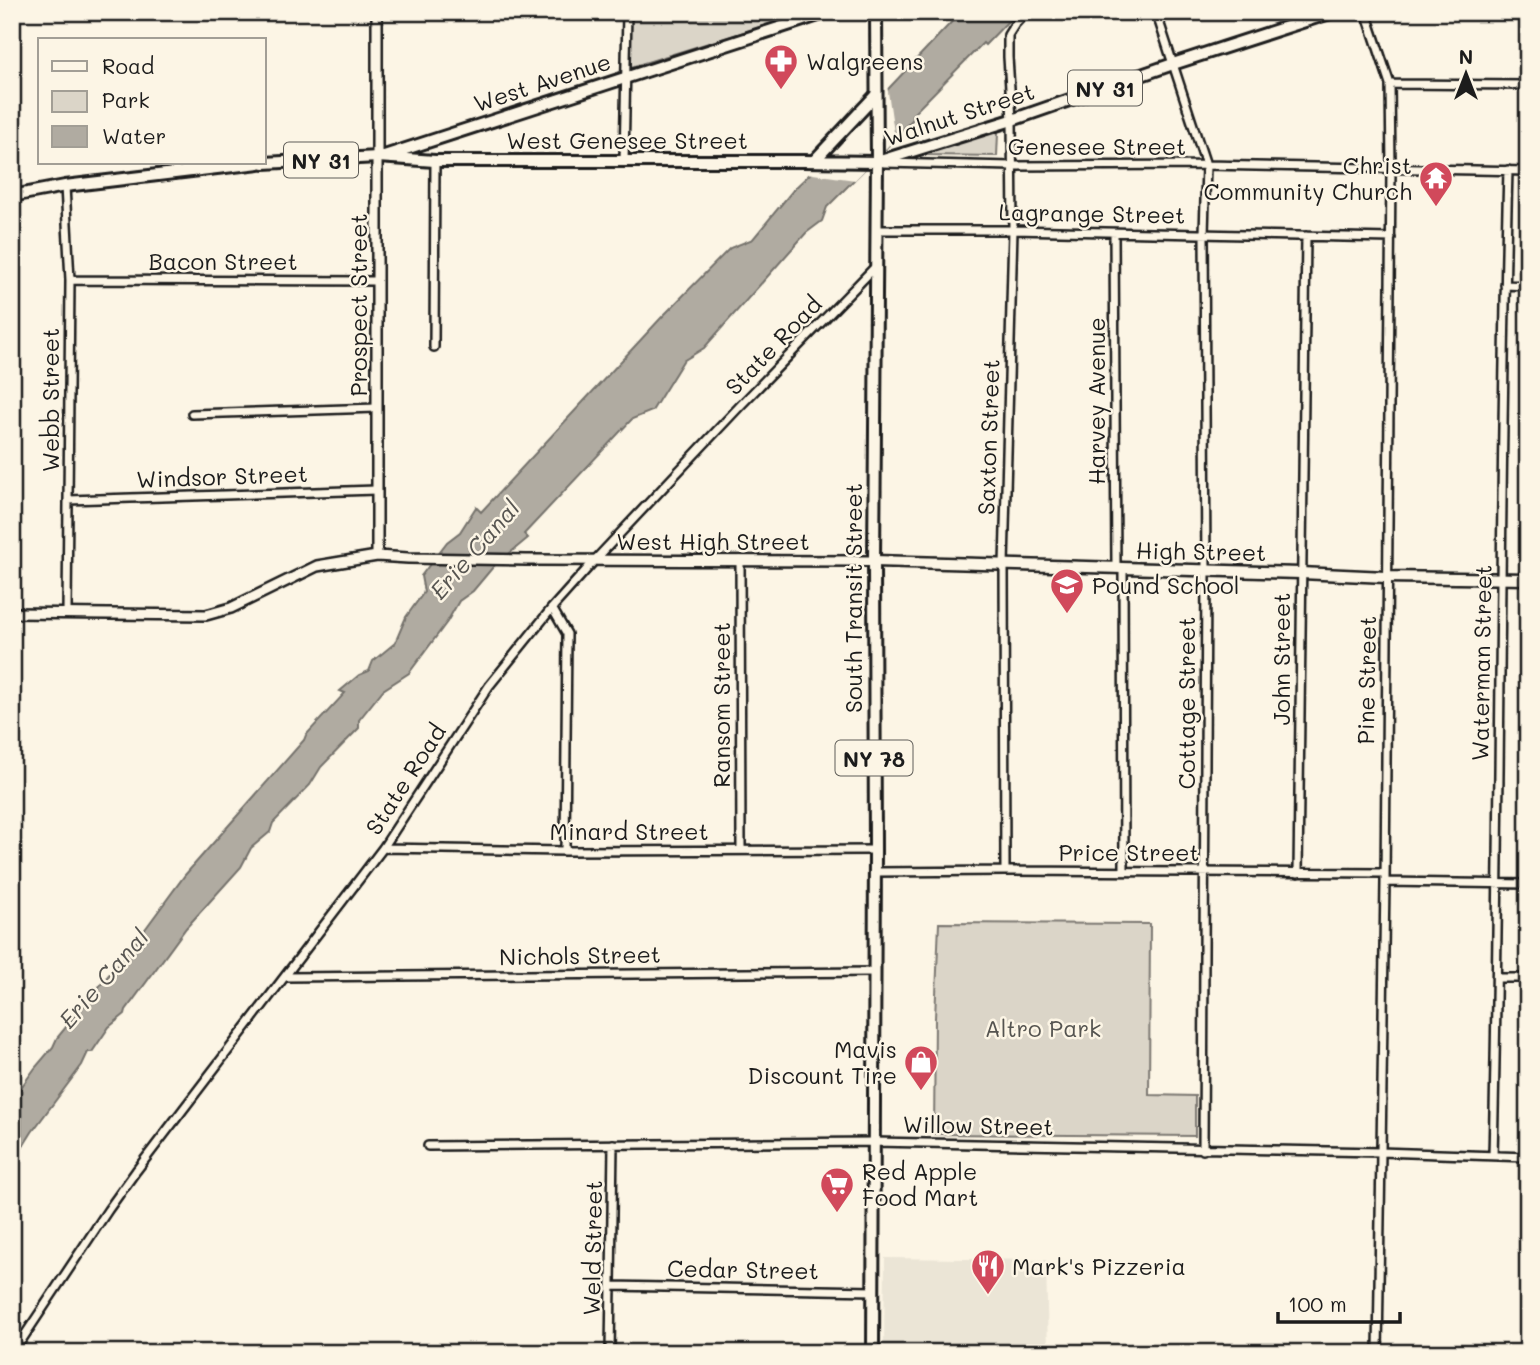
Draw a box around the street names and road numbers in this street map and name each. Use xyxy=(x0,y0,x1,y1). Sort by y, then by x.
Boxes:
street label: West Avenue xyxy=(470,46,614,118)
road number: NY 31 xyxy=(1068,70,1142,106)
street label: Walnut Street xyxy=(880,76,1038,152)
street label: West Genesee Street xyxy=(506,125,748,155)
street label: Genesee Street xyxy=(1008,131,1186,161)
road number: NY 31 xyxy=(284,142,358,178)
street label: Lagrange Street xyxy=(998,196,1186,230)
street label: Prospect Street xyxy=(343,213,373,397)
street label: Bacon Street xyxy=(148,246,298,276)
street label: State Road xyxy=(718,289,828,401)
street label: Harvey Avenue xyxy=(1081,317,1111,485)
street label: Webb Street xyxy=(35,328,65,472)
street label: Saxton Street xyxy=(970,358,1006,516)
street label: Windsor Street xyxy=(136,458,308,494)
street label: South Transit Street xyxy=(838,483,868,713)
street label: West High Street xyxy=(616,526,810,556)
street label: High Street xyxy=(1136,535,1266,567)
street label: Waterman Street xyxy=(1464,565,1498,761)
street label: John Street xyxy=(1266,593,1296,725)
street label: Pine Street xyxy=(1350,615,1382,745)
street label: Cottage Street xyxy=(1171,617,1201,789)
street label: Ransom Street xyxy=(706,622,736,788)
street label: State Road xyxy=(358,718,452,840)
road number: NY 78 xyxy=(836,740,912,776)
street label: Minard Street xyxy=(549,816,709,846)
street label: Price Street xyxy=(1059,837,1199,867)
street label: Nichols Street xyxy=(499,939,661,971)
street label: Willow Street xyxy=(902,1109,1054,1141)
street label: Weld Street xyxy=(576,1180,608,1316)
street label: Cedar Street xyxy=(667,1253,819,1285)

